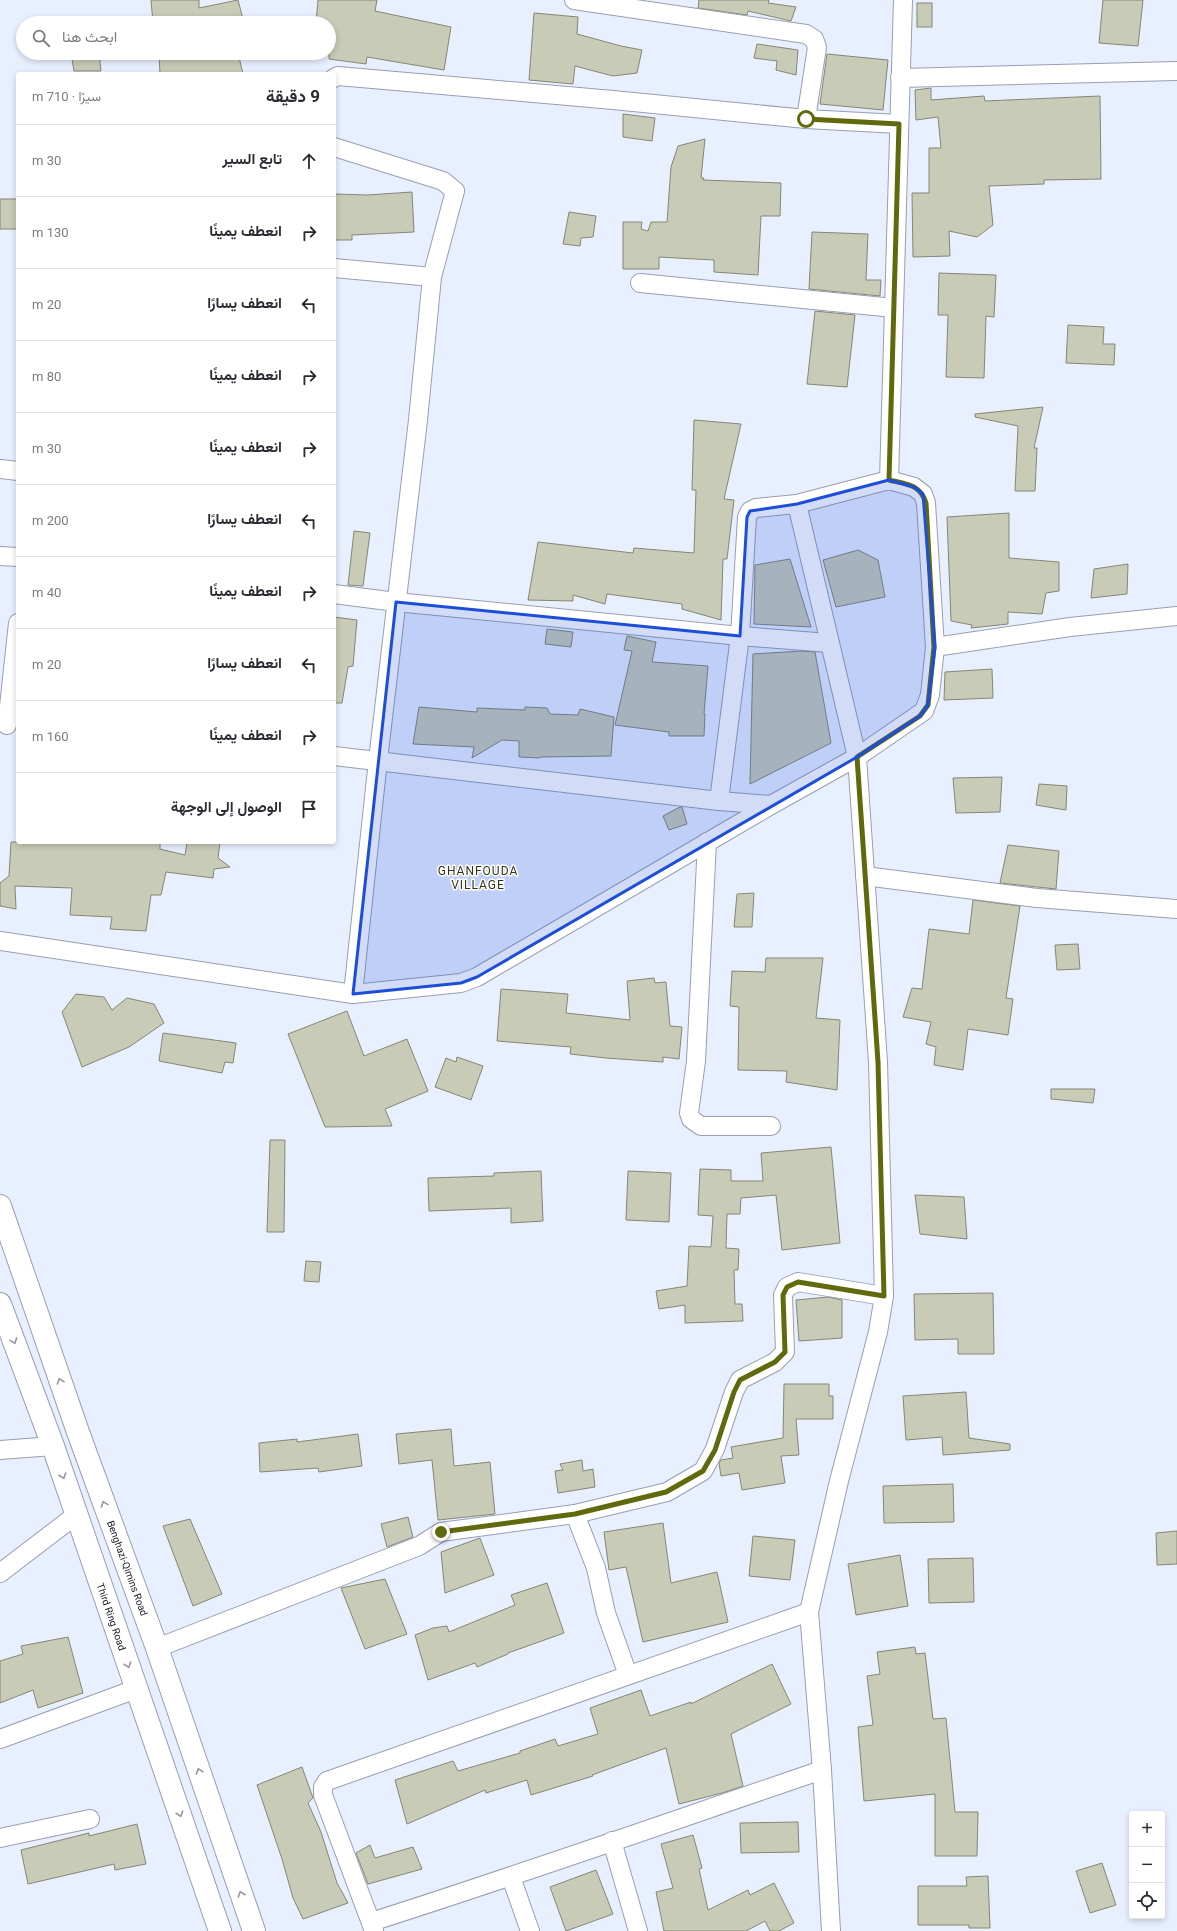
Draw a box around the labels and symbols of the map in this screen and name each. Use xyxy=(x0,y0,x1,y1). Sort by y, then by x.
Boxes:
route start xyxy=(797,110,815,128)
district label: GHANFOUDA VILLAGE xyxy=(438,864,518,892)
one-way arrow xyxy=(9,1337,17,1344)
one-way arrow xyxy=(56,1378,65,1385)
one-way arrow xyxy=(58,1472,67,1479)
one-way arrow xyxy=(100,1500,109,1507)
street label: Benghazi-Qimins Road xyxy=(105,1519,150,1617)
route end xyxy=(432,1523,450,1541)
street label: Third Ring Road xyxy=(95,1581,128,1652)
one-way arrow xyxy=(123,1662,131,1669)
one-way arrow xyxy=(196,1768,204,1775)
one-way arrow xyxy=(175,1811,183,1818)
one-way arrow xyxy=(237,1891,246,1898)

